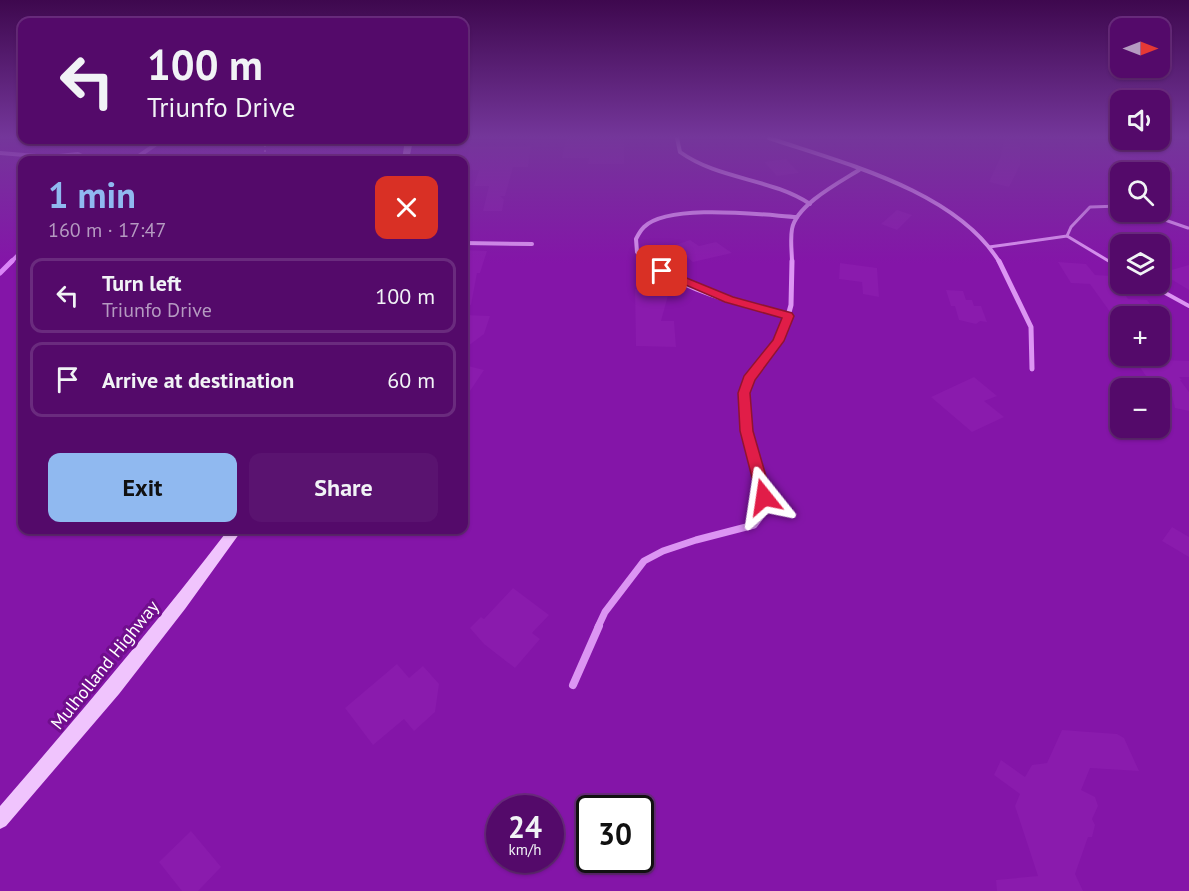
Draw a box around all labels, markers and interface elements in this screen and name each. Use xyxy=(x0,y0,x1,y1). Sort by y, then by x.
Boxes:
north arrow xyxy=(1110,18,1170,78)
map controls xyxy=(1110,18,1170,438)
text: 100 m xyxy=(147,37,263,92)
icon: left xyxy=(48,42,126,120)
text: Triunfo Drive xyxy=(147,90,295,124)
button: sound xyxy=(1110,90,1170,150)
button: search xyxy=(1110,162,1170,222)
text: 1 min xyxy=(48,171,136,218)
button: close xyxy=(375,176,438,239)
text: 160 m · 17:47 xyxy=(48,217,166,243)
button: layers xyxy=(1110,234,1170,294)
pin xyxy=(636,245,687,296)
icon: arrive xyxy=(645,254,678,287)
text: Turn left xyxy=(102,269,182,297)
icon: left xyxy=(51,279,84,312)
text: 100 m xyxy=(375,282,435,310)
text: Triunfo Drive xyxy=(102,297,212,323)
button: + xyxy=(1110,306,1170,366)
icon: arrive xyxy=(51,363,84,396)
text: Arrive at destination xyxy=(102,366,294,394)
text: 60 m xyxy=(387,366,435,394)
button: − xyxy=(1110,378,1170,438)
button: Exit xyxy=(48,453,237,522)
button: Share xyxy=(249,453,438,522)
position arrow xyxy=(732,465,796,529)
street label: Mulholland Highway xyxy=(46,595,164,734)
speed limit sign: 30 xyxy=(576,795,654,873)
text: 24 xyxy=(508,807,542,846)
text: km/h xyxy=(509,840,541,859)

